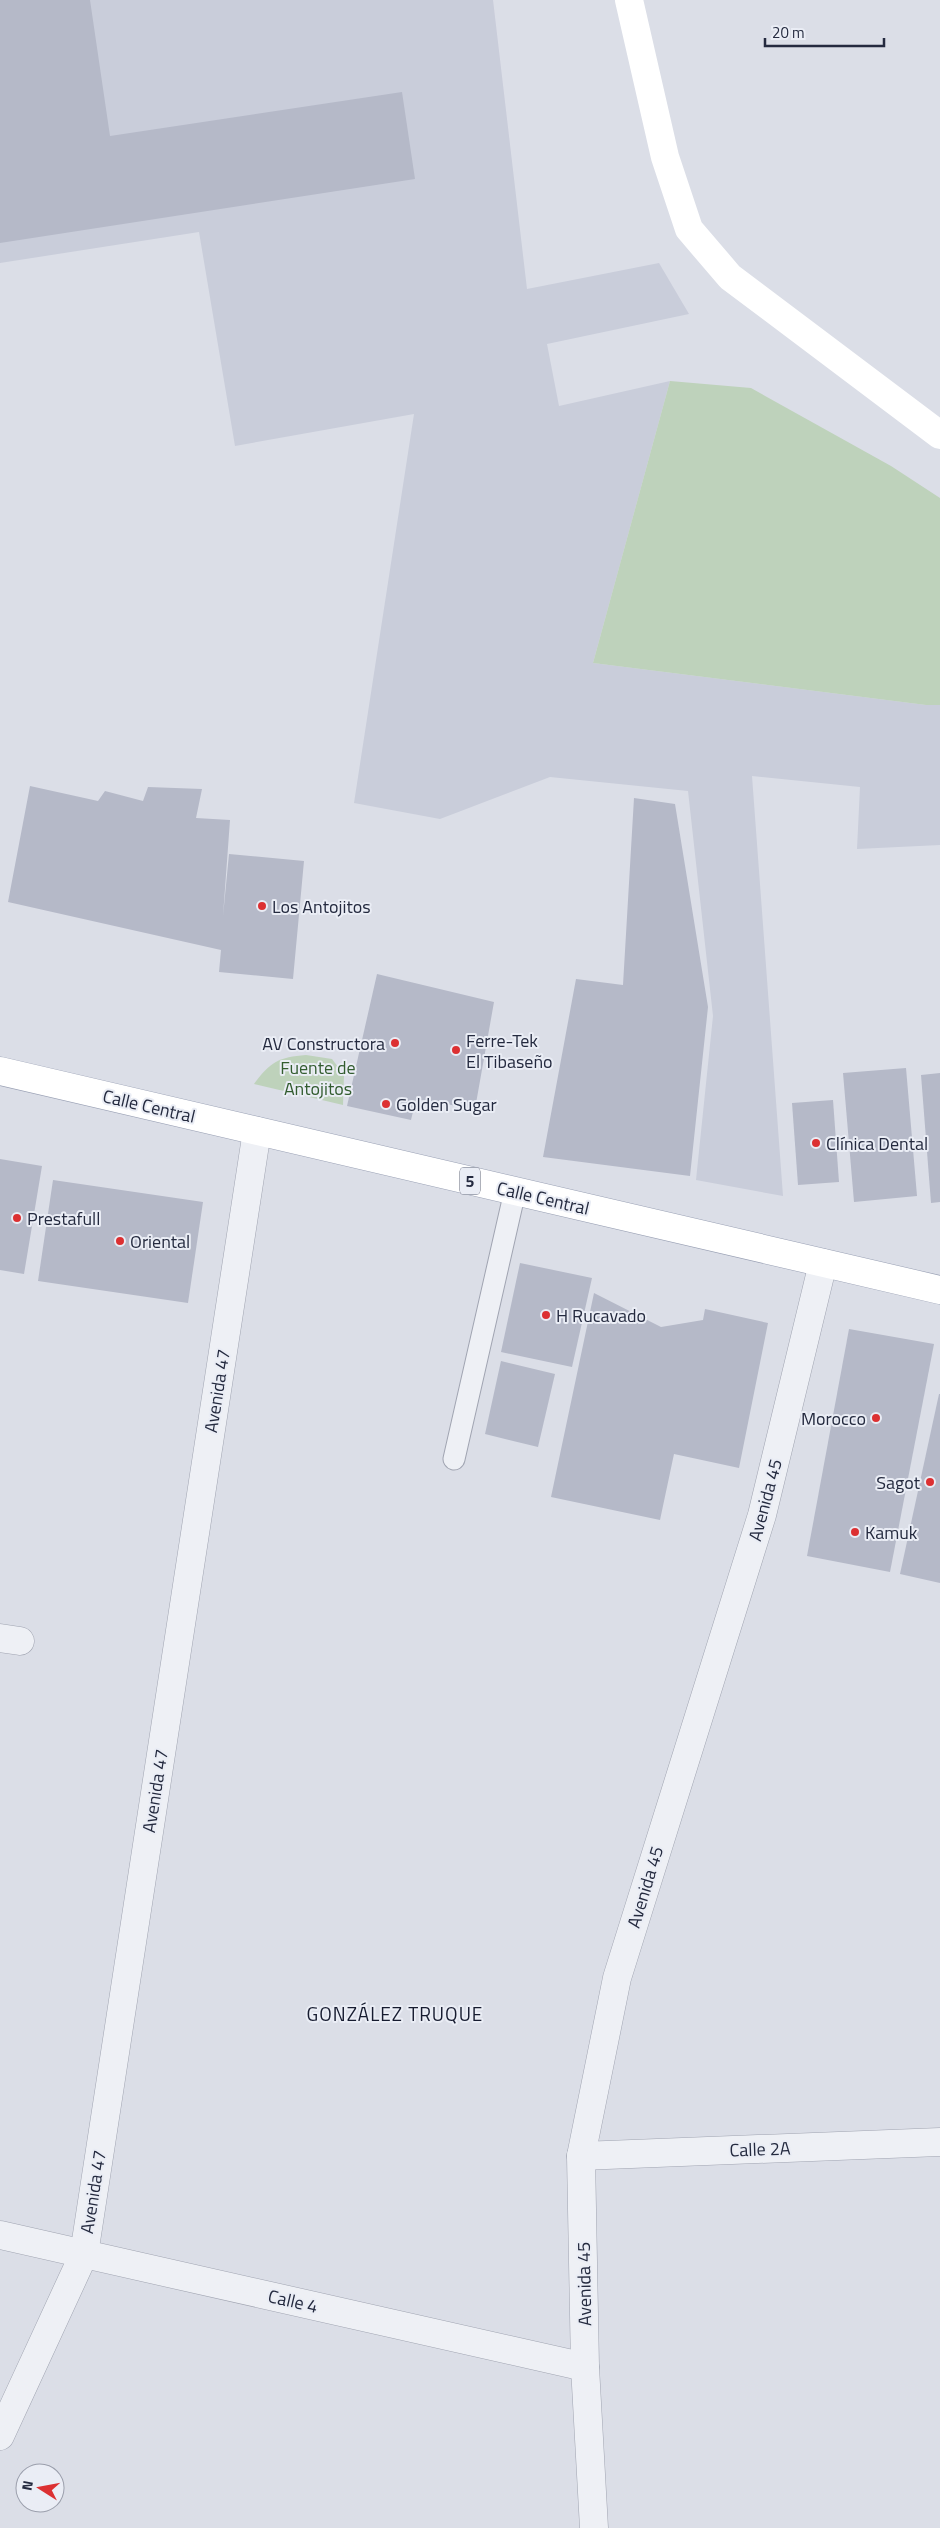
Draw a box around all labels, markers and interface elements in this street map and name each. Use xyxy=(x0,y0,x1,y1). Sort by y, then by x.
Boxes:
scale bar xyxy=(765,15,884,47)
text: 20 m xyxy=(772,21,805,44)
place label: Los Antojitos xyxy=(272,893,371,920)
marker: Los Antojitos xyxy=(256,900,268,912)
place label: Ferre-Tek El Tibaseño xyxy=(466,1027,553,1075)
place label: AV Constructora xyxy=(262,1030,385,1057)
marker: AV Constructora xyxy=(389,1037,401,1049)
marker: Ferre-Tek El Tibaseño xyxy=(450,1044,462,1056)
park label: Fuente de Antojitos xyxy=(280,1054,356,1102)
street label: Calle Central xyxy=(100,1082,198,1130)
place label: Golden Sugar xyxy=(396,1091,497,1118)
marker: Golden Sugar xyxy=(380,1098,392,1110)
place label: Clínica Dental xyxy=(826,1130,928,1157)
marker: Clínica Dental xyxy=(810,1137,822,1149)
road number: 5 xyxy=(460,1168,480,1194)
street label: Calle Central xyxy=(494,1174,592,1222)
place label: Prestafull xyxy=(27,1205,100,1232)
marker: Prestafull xyxy=(11,1212,23,1224)
place label: Oriental xyxy=(130,1228,190,1255)
marker: Oriental xyxy=(114,1235,126,1247)
place label: H Rucavado xyxy=(556,1302,646,1329)
marker: H Rucavado xyxy=(540,1309,552,1321)
street label: Avenida 47 xyxy=(197,1347,237,1435)
place label: Morocco xyxy=(801,1405,866,1432)
marker: Morocco xyxy=(870,1412,882,1424)
street label: Avenida 45 xyxy=(741,1456,789,1544)
place label: Sagot xyxy=(876,1469,921,1496)
marker: Sagot xyxy=(924,1476,936,1488)
place label: Kamuk xyxy=(865,1519,918,1546)
marker: Kamuk xyxy=(849,1526,861,1538)
street label: Avenida 47 xyxy=(135,1747,175,1835)
street label: Avenida 45 xyxy=(620,1843,670,1931)
district label: GONZÁLEZ TRUQUE xyxy=(307,1999,483,2028)
street label: Calle 2A xyxy=(729,2134,791,2164)
street label: Avenida 47 xyxy=(73,2148,113,2236)
street label: Avenida 45 xyxy=(570,2242,598,2326)
street label: Calle 4 xyxy=(265,2282,321,2320)
north arrow xyxy=(15,2463,65,2513)
text: N xyxy=(16,2479,38,2492)

